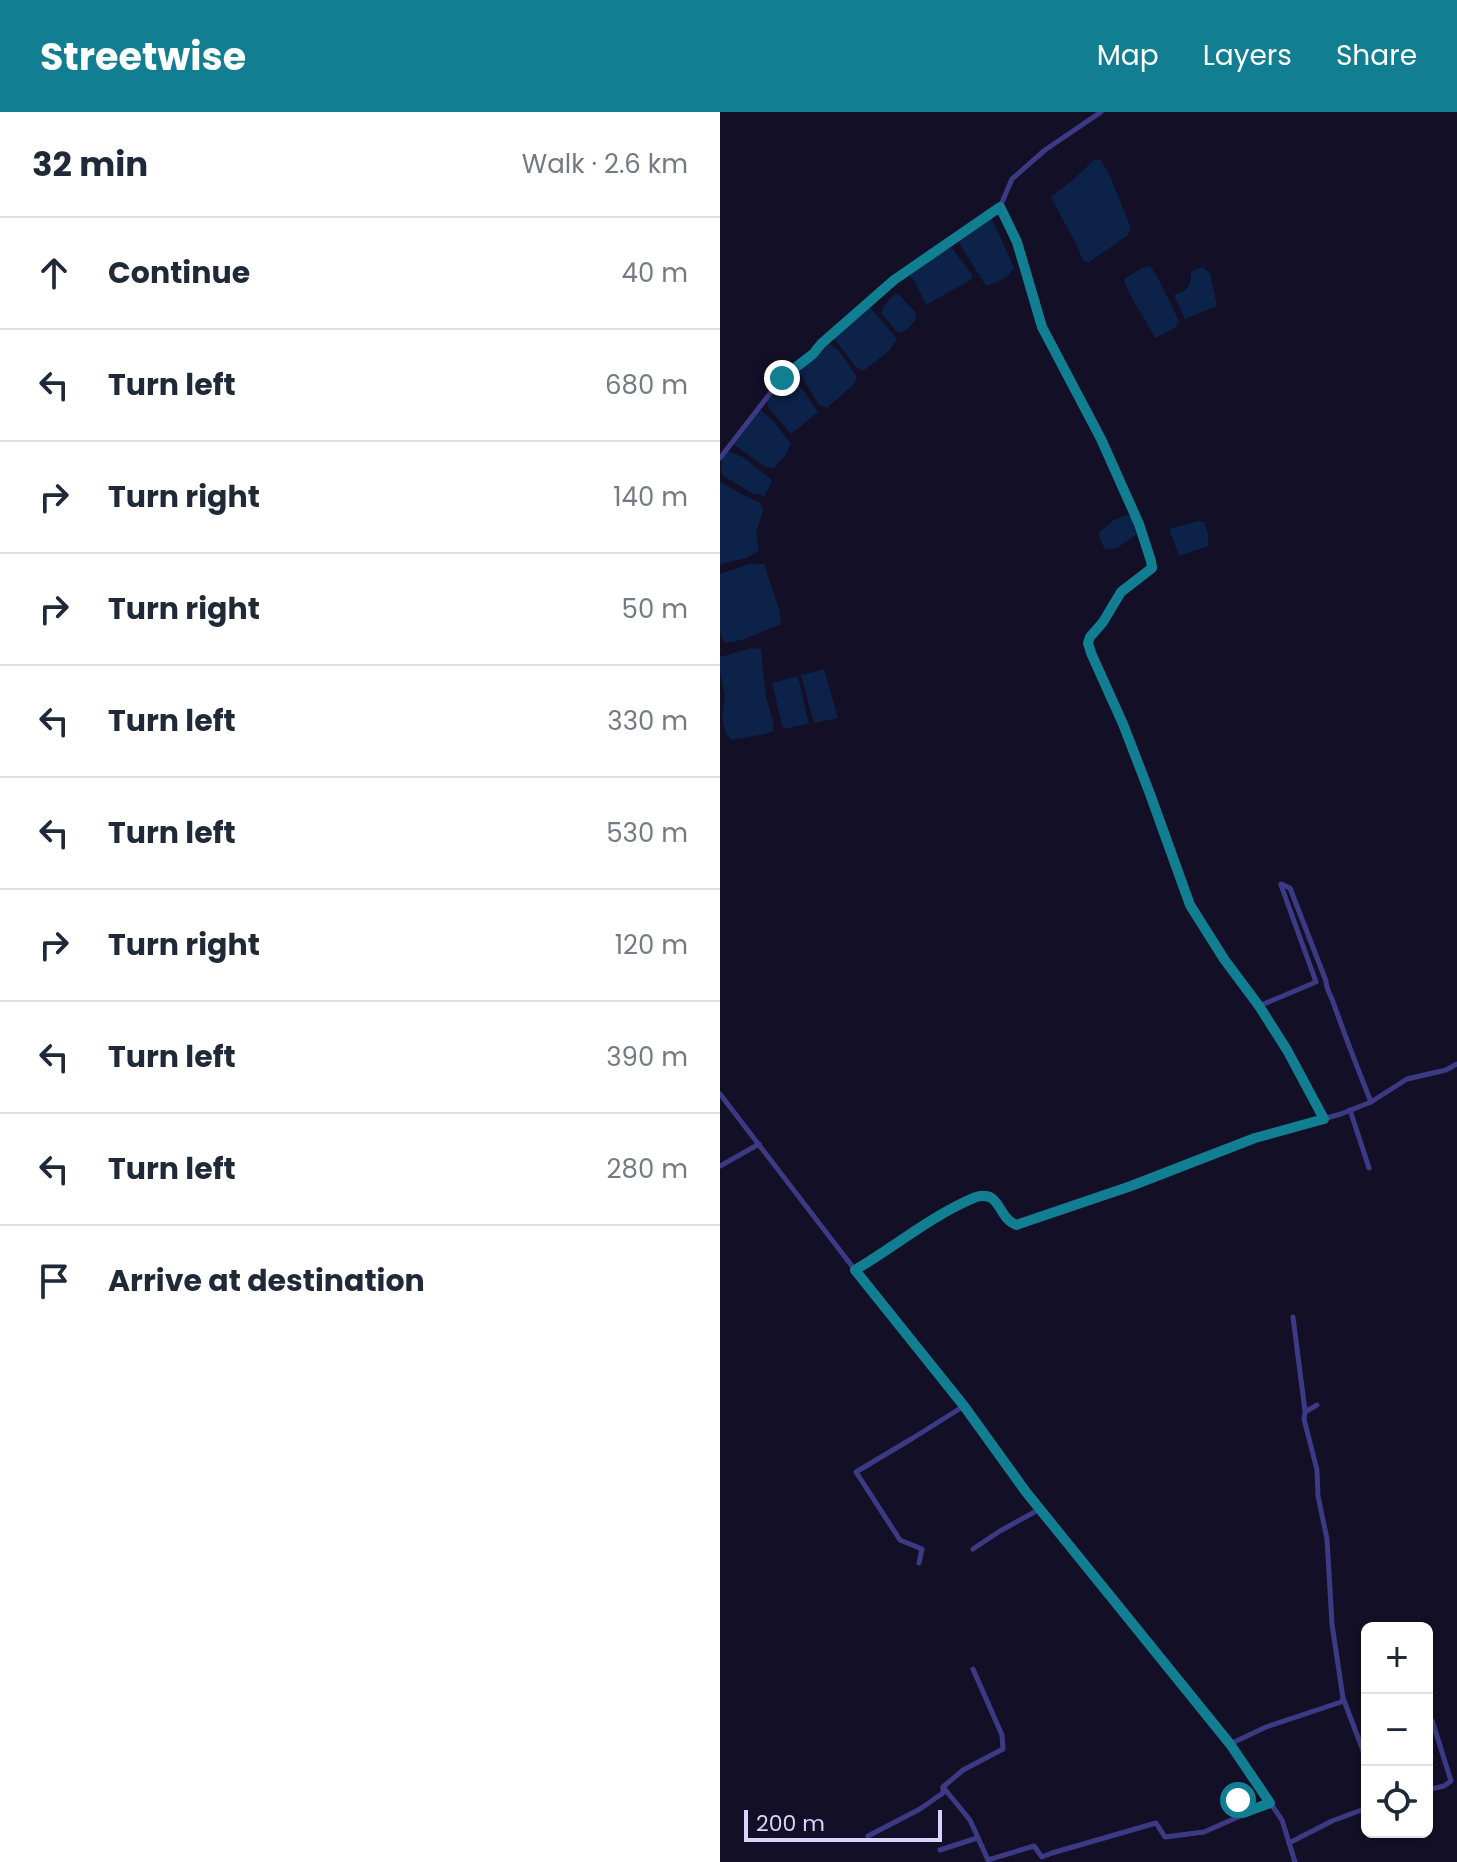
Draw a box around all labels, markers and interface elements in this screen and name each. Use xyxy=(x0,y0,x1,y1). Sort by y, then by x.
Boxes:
text: Streetwise xyxy=(40,30,246,83)
text: Map xyxy=(1097,36,1159,75)
text: Layers xyxy=(1203,36,1292,75)
text: Share xyxy=(1336,36,1417,75)
text: 32 min xyxy=(32,140,148,188)
text: Walk · 2.6 km xyxy=(522,146,688,182)
icon: ahead xyxy=(32,251,76,295)
text: Continue xyxy=(108,251,250,294)
text: 40 m xyxy=(622,255,688,291)
route end xyxy=(764,360,800,396)
icon: left xyxy=(32,363,76,407)
text: Turn left xyxy=(108,363,236,406)
text: 680 m xyxy=(605,367,688,403)
icon: right xyxy=(32,475,76,519)
text: Turn right xyxy=(108,475,260,518)
text: 140 m xyxy=(613,479,688,515)
icon: right xyxy=(32,587,76,631)
text: Turn right xyxy=(108,587,260,630)
text: 50 m xyxy=(622,591,688,627)
icon: left xyxy=(32,699,76,743)
text: Turn left xyxy=(108,699,236,742)
text: 330 m xyxy=(607,703,688,739)
icon: left xyxy=(32,811,76,855)
text: Turn left xyxy=(108,811,236,854)
text: 530 m xyxy=(606,815,688,851)
icon: right xyxy=(32,923,76,967)
text: Turn right xyxy=(108,923,260,966)
text: 120 m xyxy=(615,927,688,963)
icon: left xyxy=(32,1035,76,1079)
text: Turn left xyxy=(108,1035,236,1078)
text: 390 m xyxy=(606,1039,688,1075)
icon: left xyxy=(32,1147,76,1191)
text: Turn left xyxy=(108,1147,236,1190)
text: 280 m xyxy=(607,1151,688,1187)
icon: arrive xyxy=(32,1259,76,1303)
text: Arrive at destination xyxy=(108,1259,425,1302)
map controls xyxy=(1361,1622,1433,1838)
button: + xyxy=(1361,1622,1433,1694)
button: − xyxy=(1361,1694,1433,1766)
button: locate xyxy=(1361,1766,1433,1838)
route start xyxy=(1220,1782,1256,1818)
scale bar xyxy=(744,1806,942,1842)
text: 200 m xyxy=(756,1808,825,1839)

